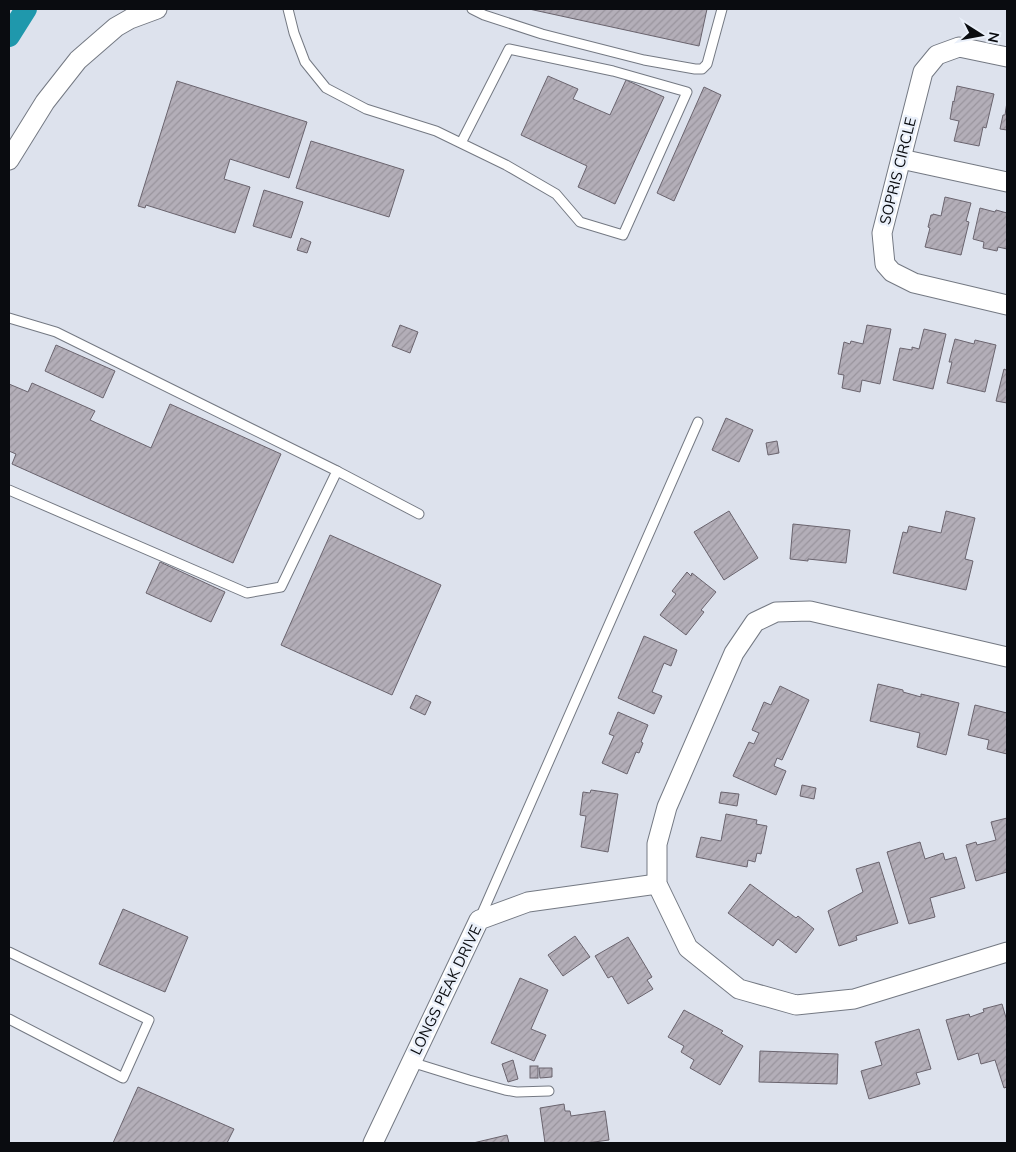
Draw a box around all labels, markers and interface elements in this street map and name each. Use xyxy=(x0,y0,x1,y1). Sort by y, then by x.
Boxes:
north arrow xyxy=(956,10,1006,60)
text: N xyxy=(984,31,1004,44)
street label: SOPRIS CIRCLE xyxy=(875,115,920,227)
street label: LONGS PEAK DRIVE xyxy=(406,922,485,1058)

